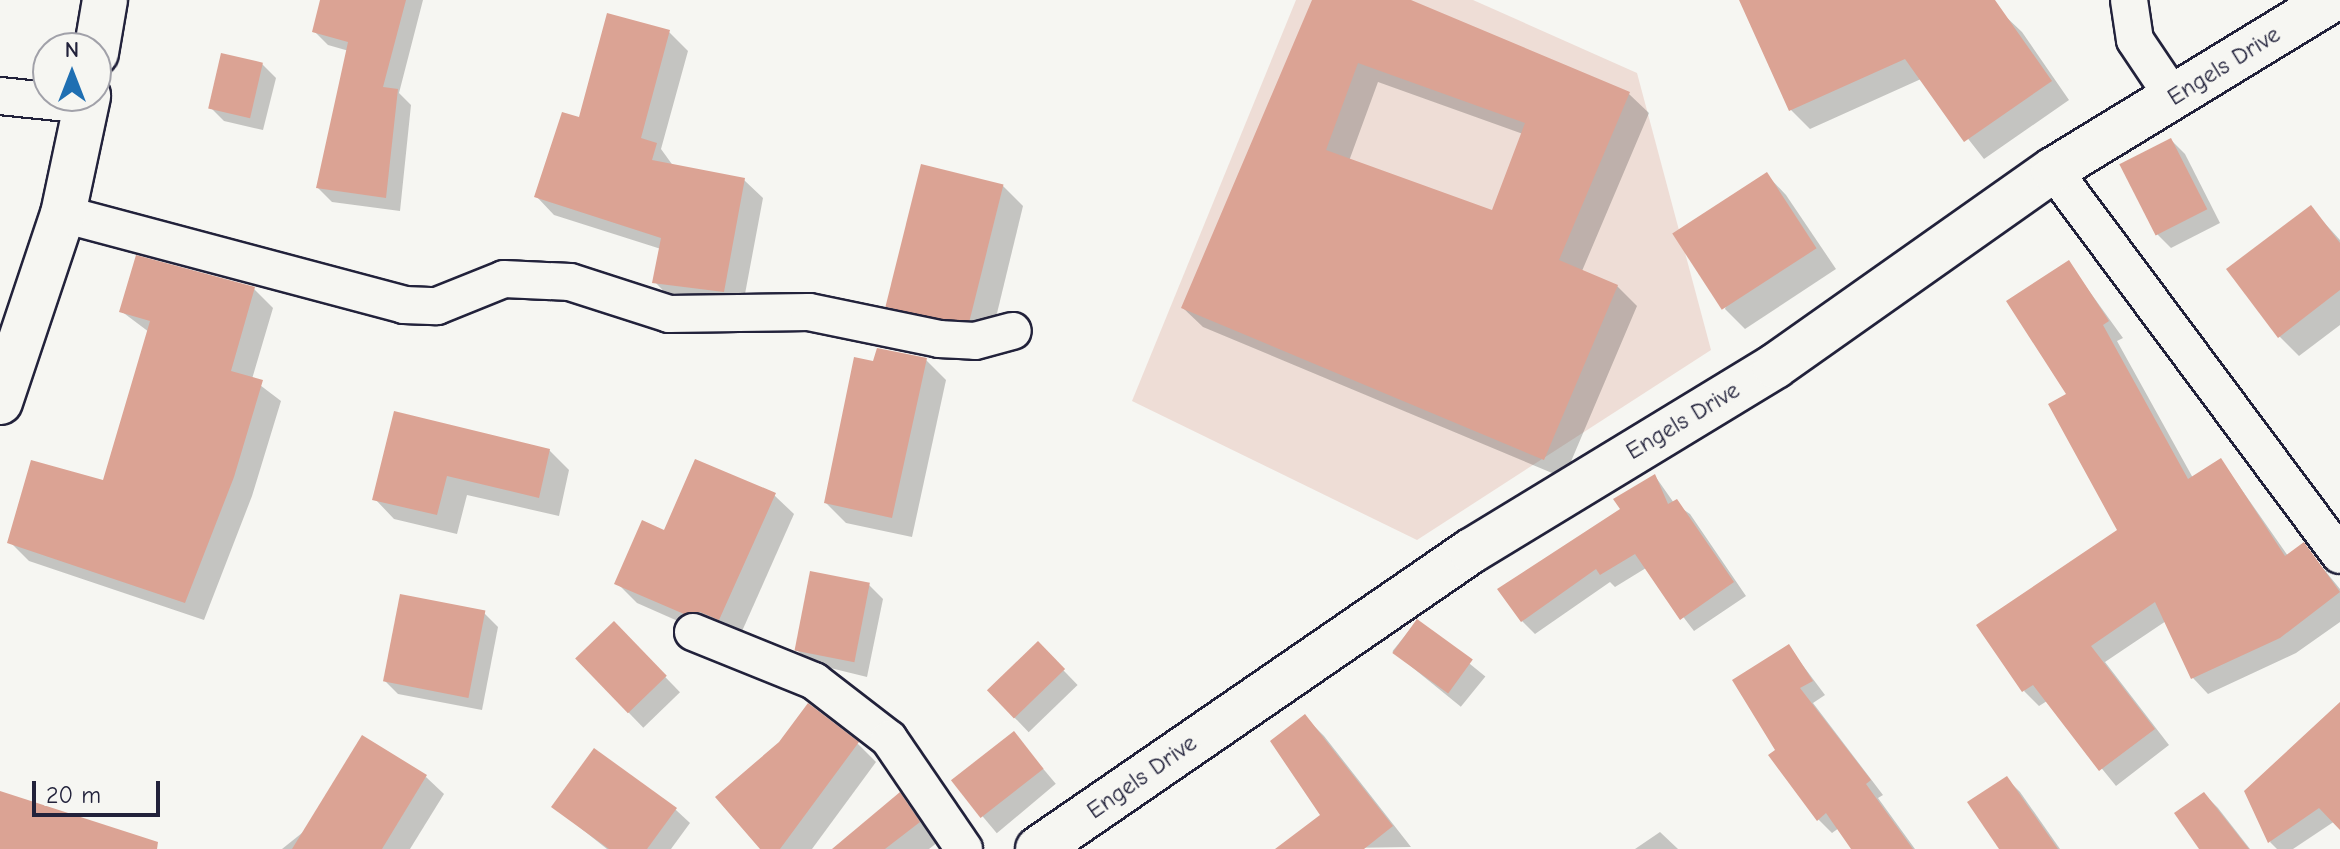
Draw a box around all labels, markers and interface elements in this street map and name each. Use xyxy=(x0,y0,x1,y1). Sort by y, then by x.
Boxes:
street label: Engels Drive xyxy=(2162,20,2286,112)
north arrow xyxy=(32,32,112,112)
text: N xyxy=(65,37,79,63)
street label: Engels Drive xyxy=(1621,376,1745,466)
street label: Engels Drive xyxy=(1082,729,1202,825)
scale bar xyxy=(36,765,164,815)
text: 20 m xyxy=(46,781,101,809)

